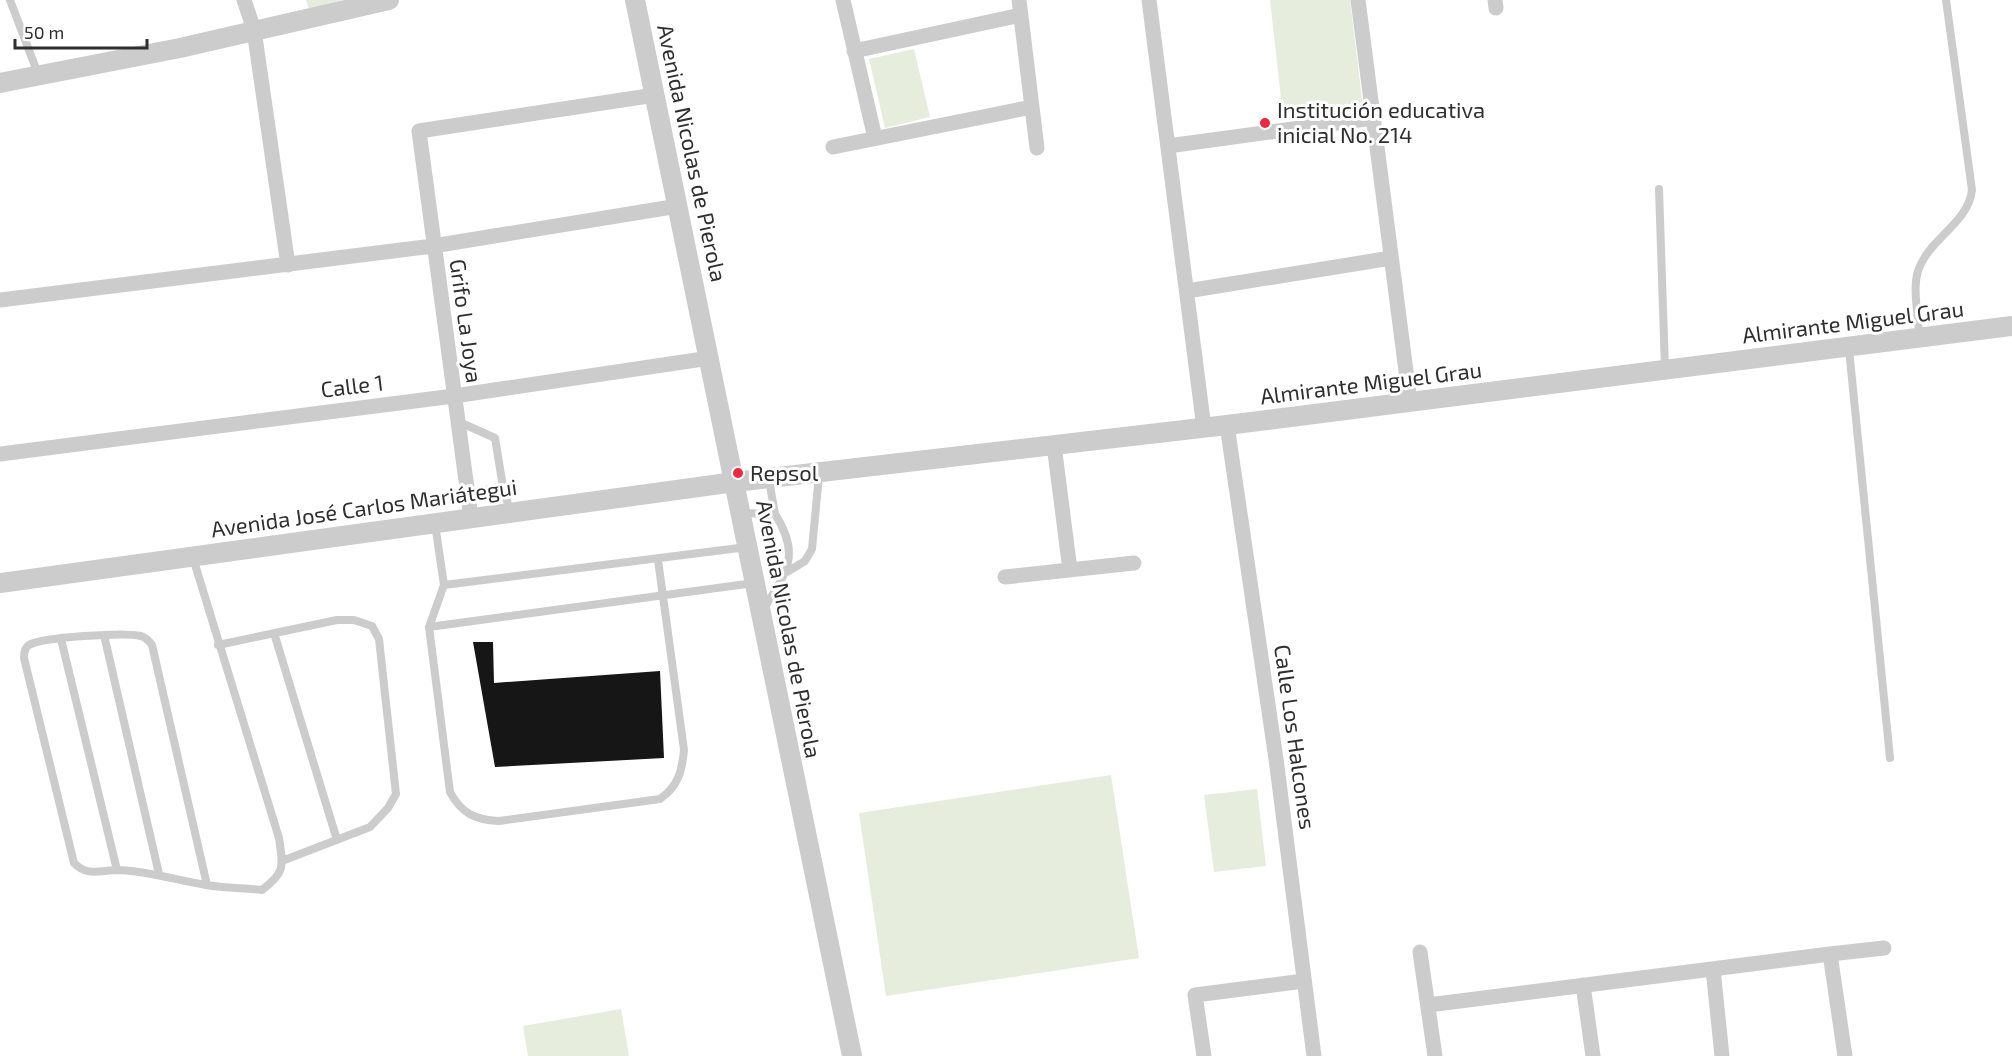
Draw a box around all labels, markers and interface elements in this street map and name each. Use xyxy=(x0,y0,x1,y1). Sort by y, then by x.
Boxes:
scale bar xyxy=(15,12,147,50)
text: 50 m xyxy=(24,21,64,43)
street label: Avenida Nicolas de Pierola xyxy=(653,22,733,284)
place label: Institución educativa inicial No. 214 xyxy=(1277,96,1485,147)
marker: Institución educativa inicial No. 214 xyxy=(1258,116,1272,130)
street label: Grifo La Joya xyxy=(445,257,489,385)
street label: Almirante Miguel Grau xyxy=(1740,294,1965,348)
street label: Almirante Miguel Grau xyxy=(1258,355,1483,409)
street label: Calle 1 xyxy=(319,368,385,402)
place label: Repsol xyxy=(750,459,819,485)
marker: Repsol xyxy=(731,466,745,480)
street label: Avenida José Carlos Mariátegui xyxy=(209,473,518,541)
street label: Avenida Nicolas de Pierola xyxy=(752,498,828,760)
street label: Calle Los Halcones xyxy=(1270,643,1322,831)

